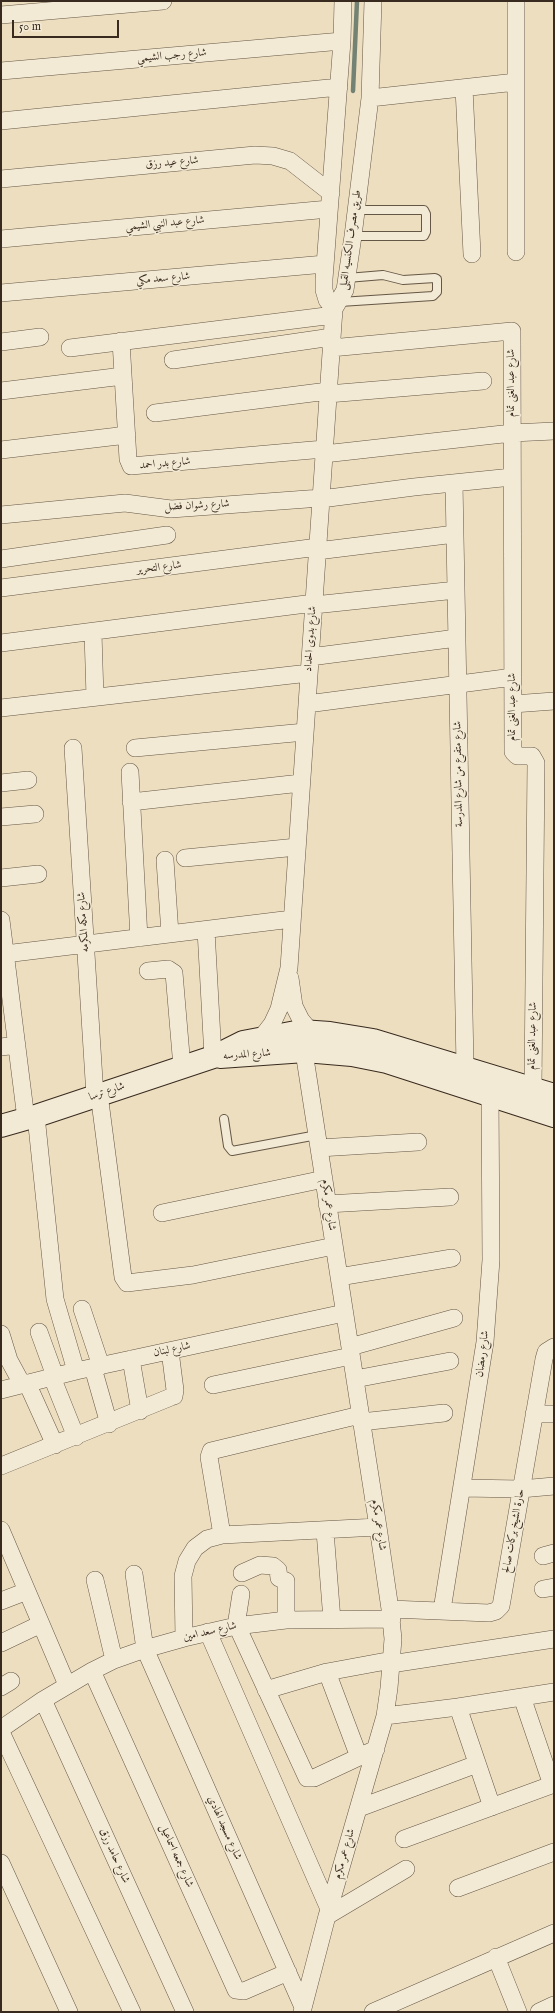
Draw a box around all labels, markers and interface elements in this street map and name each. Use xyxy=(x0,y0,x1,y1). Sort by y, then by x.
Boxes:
scale bar xyxy=(14,12,121,38)
text: 50 m xyxy=(19,19,41,34)
street label: شارع رجب الشيمي xyxy=(137,46,207,66)
street label: شارع عيد رزق xyxy=(145,154,199,172)
street label: طريق مصرف الكنسيه القبلى xyxy=(337,189,365,291)
street label: شارع عبد النبي الشيمي xyxy=(125,214,205,234)
street label: شارع سعد مكي xyxy=(135,270,191,288)
street label: شارع عبد الغنى تمام xyxy=(505,349,519,417)
street label: شارع بدر احمد xyxy=(139,455,191,473)
street label: شارع رشوان فضل xyxy=(164,498,230,514)
street label: شارع التحرير xyxy=(136,559,182,577)
street label: شارع بدوى الحداد xyxy=(302,606,320,672)
street label: شارع عبد الغنى تمام xyxy=(506,673,520,741)
street label: شارع متفرع من شارع المدرسة xyxy=(451,721,467,827)
street label: شارع مكه المكرمه xyxy=(75,891,93,953)
street label: شارع عبد الغنى تمام xyxy=(526,1002,540,1070)
street label: شارع المدرسه xyxy=(223,1047,271,1063)
street label: شارع ترسا xyxy=(87,1080,127,1104)
street label: شارع عمر مكرم xyxy=(318,1178,338,1232)
street label: شارع رمضان xyxy=(474,1330,492,1378)
street label: شارع لبنان xyxy=(152,1340,192,1360)
street label: حارة الشيخ بركات صالح xyxy=(500,1488,528,1574)
street label: شارع عمر مكرم xyxy=(367,1498,389,1552)
street label: شارع سعد امين xyxy=(182,1619,238,1645)
street label: شارع مسجد الهادي xyxy=(204,1794,244,1862)
street label: شارع جمعه اسماعيل xyxy=(156,1822,196,1890)
street label: شارع حامد رزق xyxy=(96,1826,132,1886)
street label: شارع عمر مكرم xyxy=(331,1827,359,1881)

